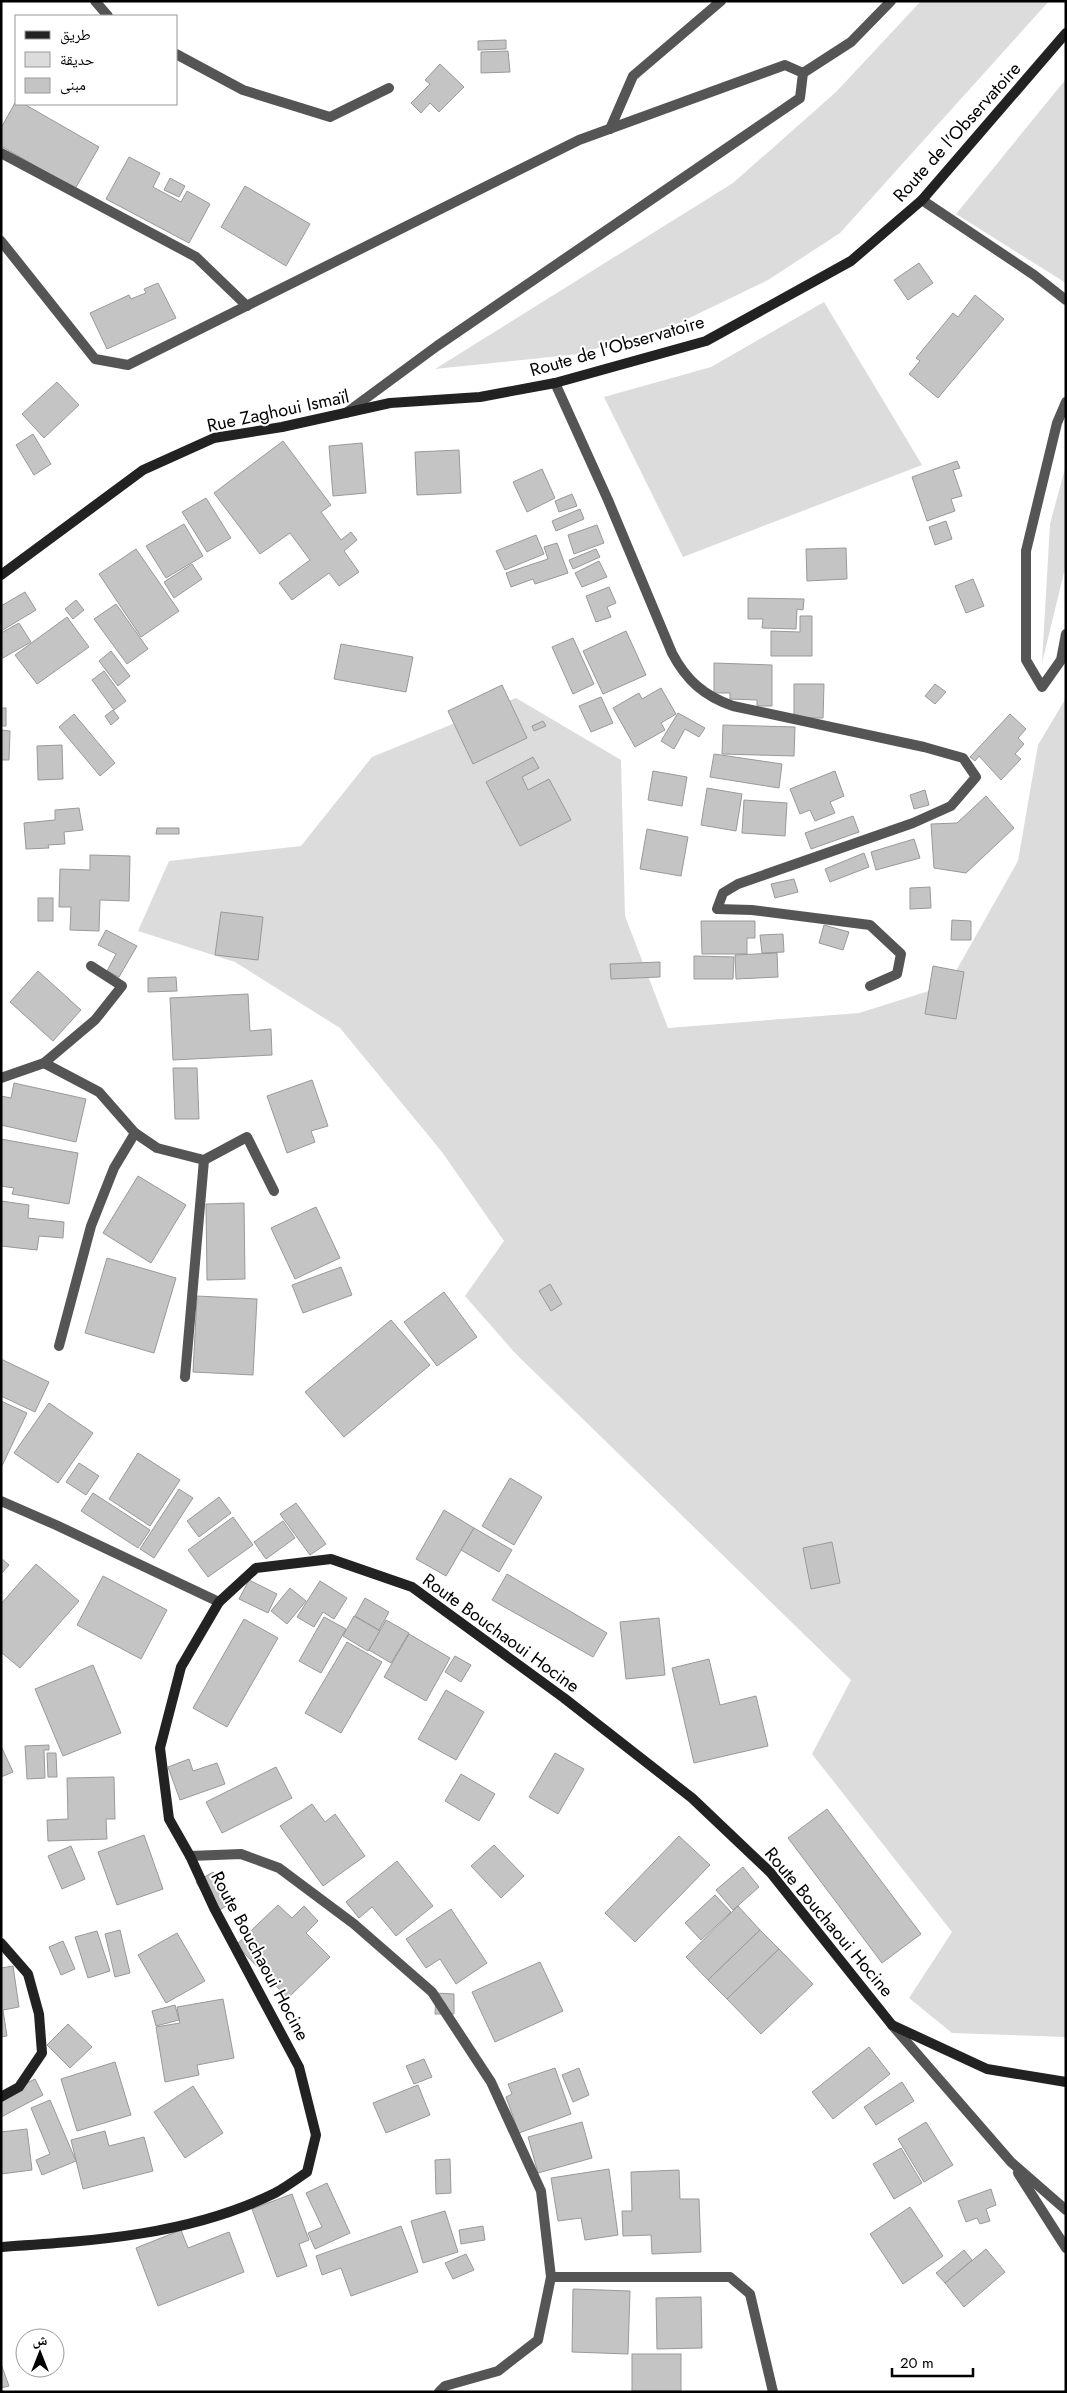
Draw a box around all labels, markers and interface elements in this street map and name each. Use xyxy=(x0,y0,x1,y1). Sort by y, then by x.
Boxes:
legend xyxy=(15,15,178,105)
text: طريق xyxy=(60,24,91,46)
text: حديقة xyxy=(60,49,95,71)
street label: Route de l'Observatoire xyxy=(887,56,1027,208)
text: مبنى xyxy=(60,74,86,96)
street label: Route de l'Observatoire xyxy=(527,309,707,383)
street label: Rue Zaghoui Ismaïl xyxy=(204,383,352,439)
street label: Route Bouchaoui Hocine xyxy=(417,1567,585,1699)
street label: Route Bouchaoui Hocine xyxy=(758,1841,900,2003)
street label: Route Bouchaoui Hocine xyxy=(204,1867,316,2045)
north arrow xyxy=(15,2328,65,2378)
text: ش xyxy=(33,2330,48,2350)
scale bar xyxy=(892,2346,973,2378)
text: 20 m xyxy=(900,2352,934,2374)

